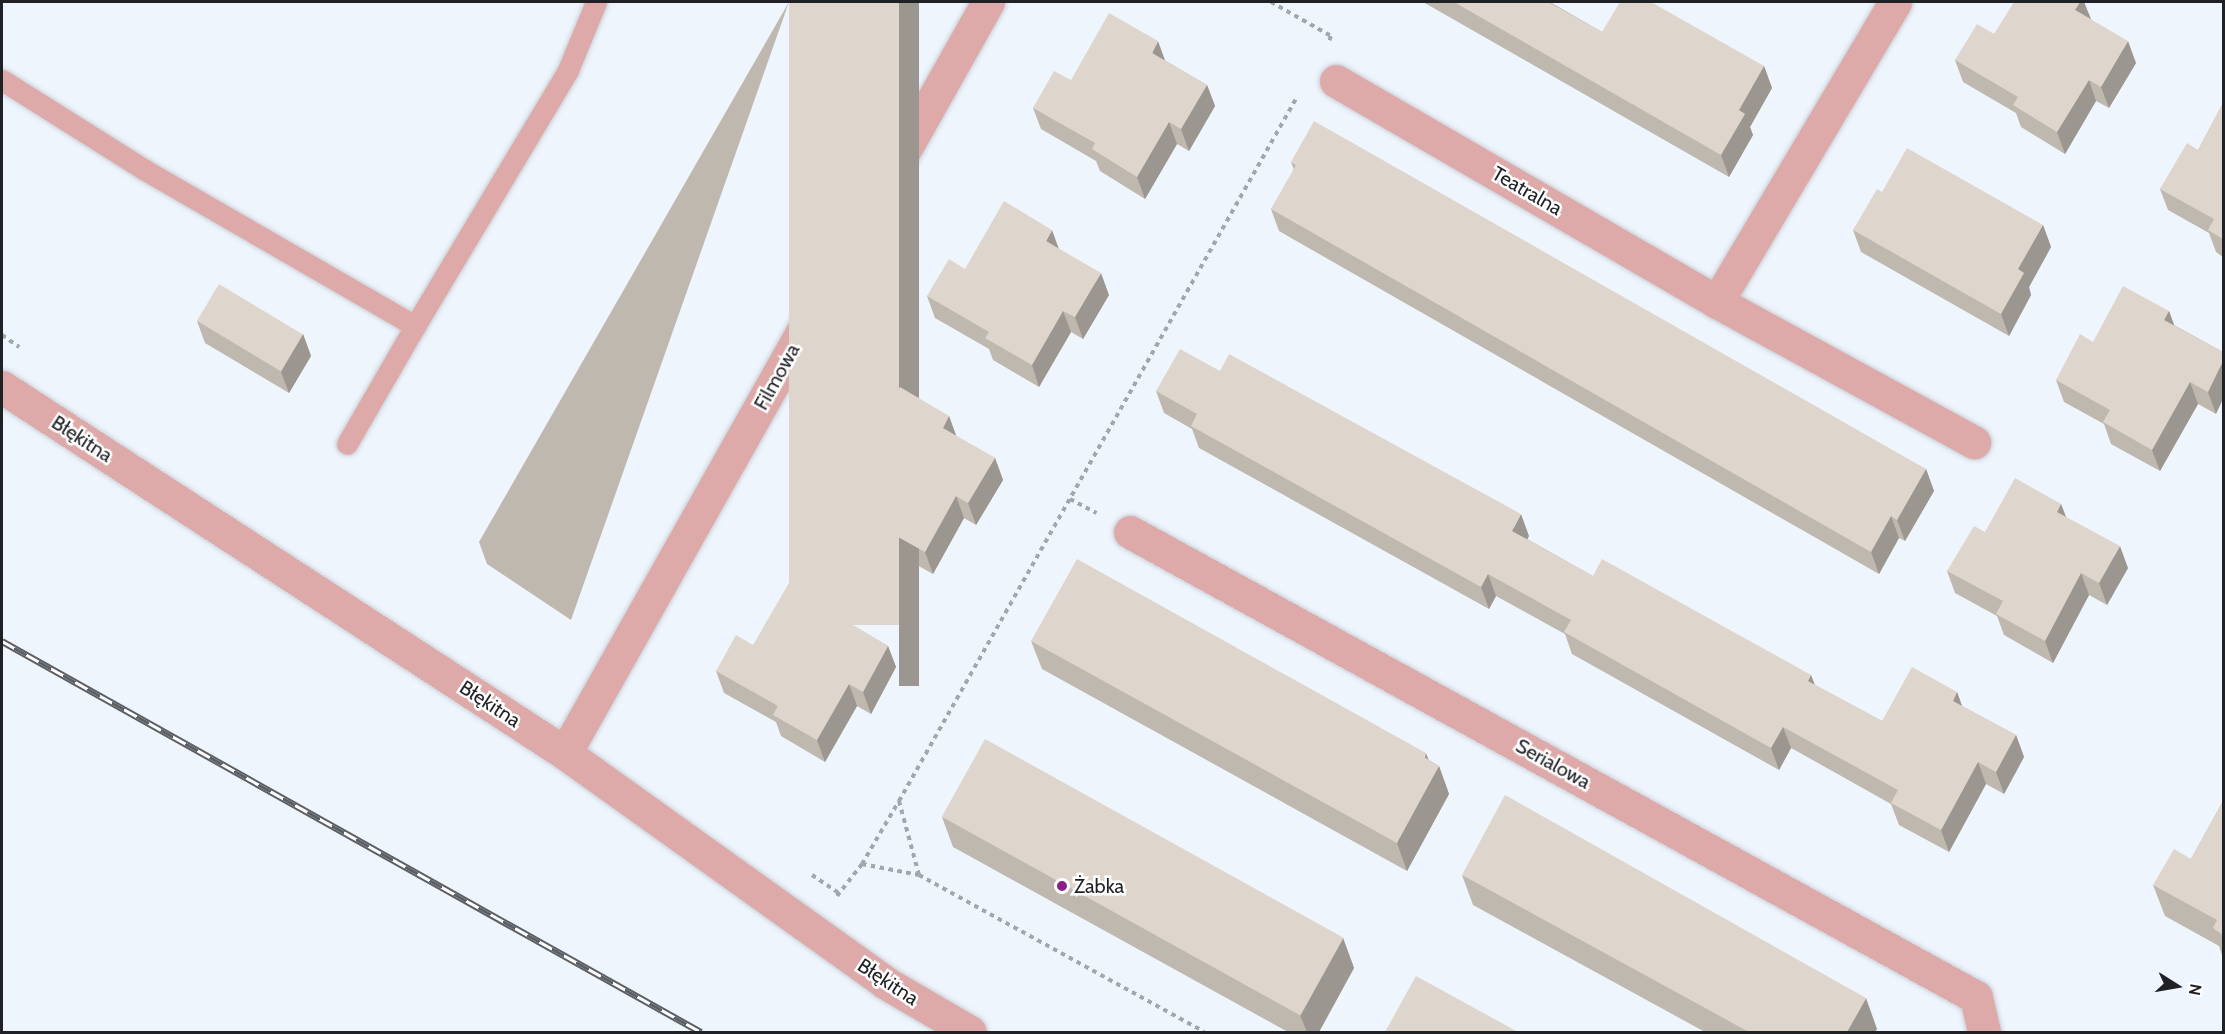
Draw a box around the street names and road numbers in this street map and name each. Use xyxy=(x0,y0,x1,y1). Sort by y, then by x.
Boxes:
street label: Teatralna xyxy=(1488,161,1566,221)
street label: Filmowa xyxy=(749,340,805,414)
street label: Błękitna xyxy=(47,411,117,467)
street label: Błękitna xyxy=(455,676,525,732)
street label: Serialowa xyxy=(1511,734,1595,794)
street label: Błękitna xyxy=(853,954,923,1010)

